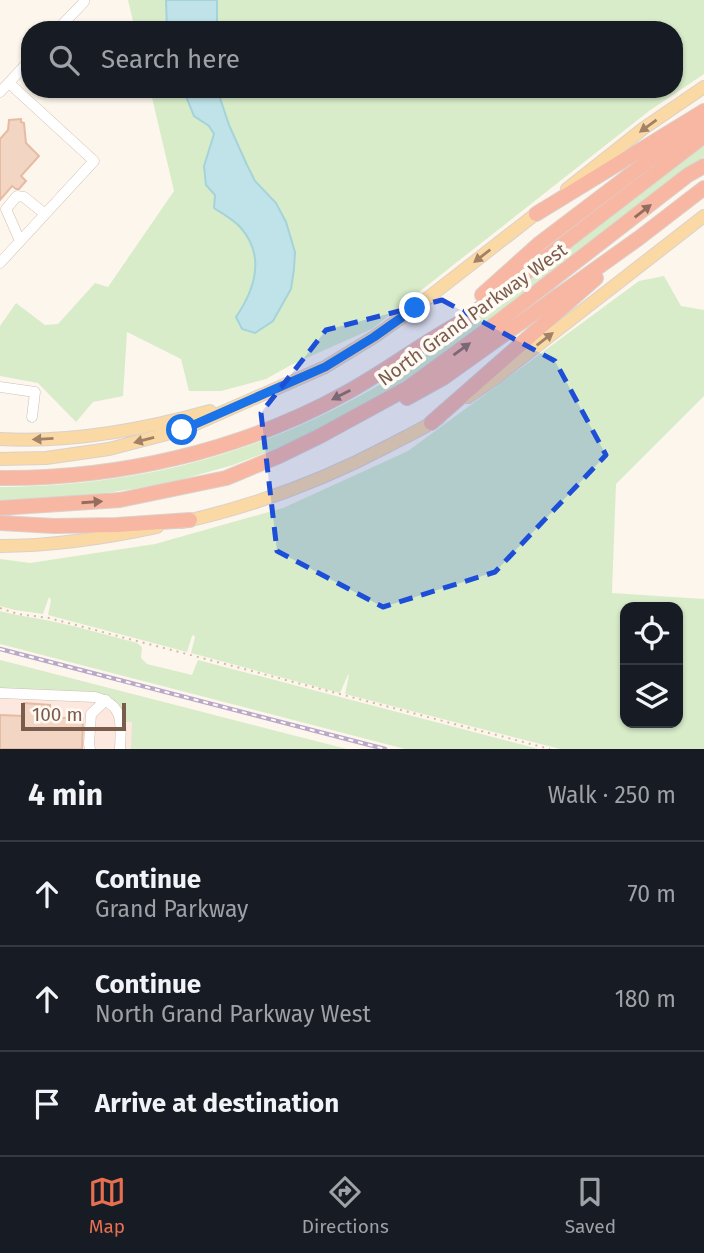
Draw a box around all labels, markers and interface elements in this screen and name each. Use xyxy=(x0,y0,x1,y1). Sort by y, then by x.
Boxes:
search box xyxy=(21,21,683,98)
icon: search xyxy=(45,41,83,79)
text: Search here xyxy=(101,44,240,75)
one-way arrow xyxy=(639,118,657,132)
one-way arrow xyxy=(633,203,651,218)
street label: North Grand Parkway West xyxy=(373,238,571,391)
one-way arrow xyxy=(473,248,491,262)
route end xyxy=(399,292,430,323)
one-way arrow xyxy=(536,332,554,347)
one-way arrow xyxy=(453,342,471,356)
one-way arrow xyxy=(331,390,351,401)
route start xyxy=(166,414,197,445)
one-way arrow xyxy=(32,434,54,445)
one-way arrow xyxy=(133,435,155,446)
one-way arrow xyxy=(82,496,104,507)
map controls xyxy=(620,602,683,728)
button: locate xyxy=(620,602,683,665)
button: layers xyxy=(620,665,683,728)
scale bar xyxy=(21,700,126,732)
text: 100 m xyxy=(32,703,83,726)
text: 4 min xyxy=(28,777,103,813)
text: Walk · 250 m xyxy=(548,781,676,809)
text: Continue xyxy=(95,864,201,895)
icon: ahead xyxy=(28,875,66,913)
text: 70 m xyxy=(627,880,676,908)
text: Grand Parkway xyxy=(95,895,248,923)
text: Continue xyxy=(95,969,201,1000)
icon: ahead xyxy=(28,980,66,1018)
text: 180 m xyxy=(615,985,676,1013)
text: North Grand Parkway West xyxy=(95,1000,371,1028)
icon: arrive xyxy=(28,1085,66,1123)
text: Arrive at destination xyxy=(95,1088,339,1119)
tab: Map xyxy=(88,1173,126,1238)
tab: Directions xyxy=(302,1173,389,1238)
tab: Saved xyxy=(565,1173,616,1238)

